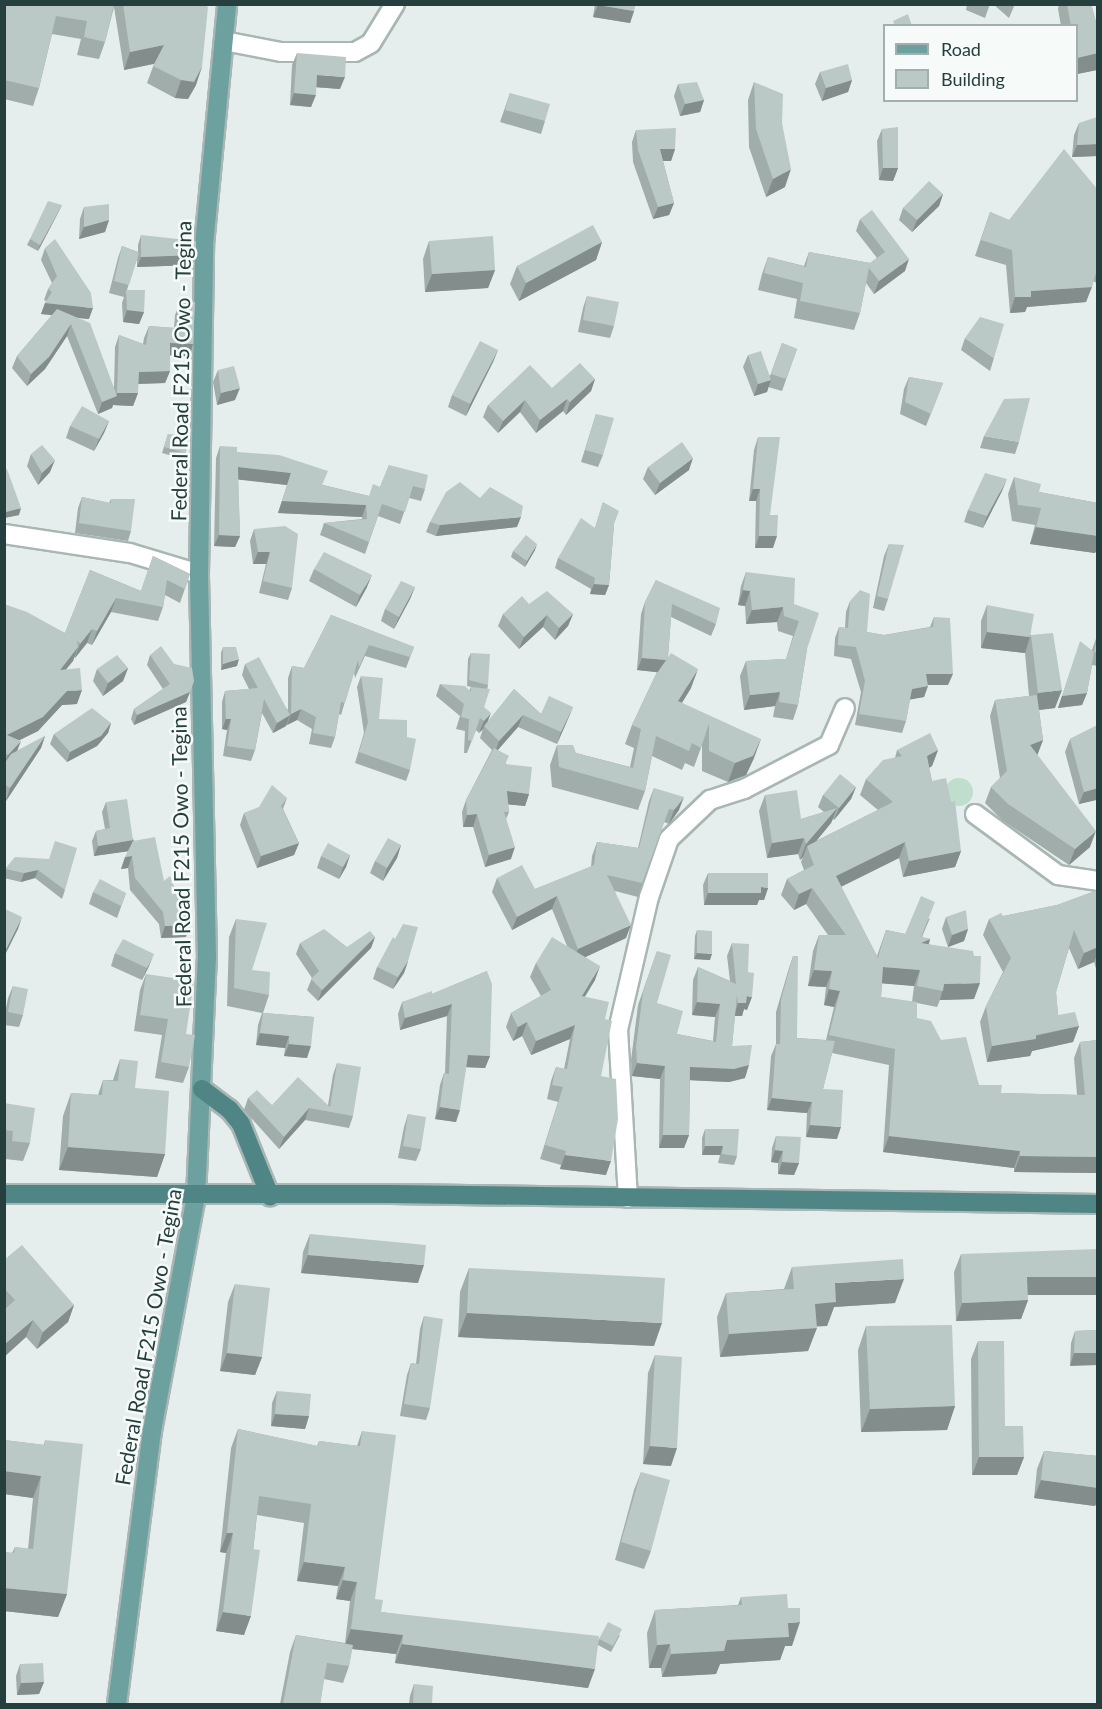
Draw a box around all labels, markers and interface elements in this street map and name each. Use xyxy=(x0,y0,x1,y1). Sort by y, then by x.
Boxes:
legend xyxy=(883,24,1078,102)
text: Road xyxy=(941,38,981,60)
text: Building xyxy=(941,68,1005,90)
street label: Federal Road F215 Owo - Tegina xyxy=(166,220,196,522)
street label: Federal Road F215 Owo - Tegina xyxy=(166,706,196,1008)
street label: Federal Road F215 Owo - Tegina xyxy=(109,1186,187,1488)

